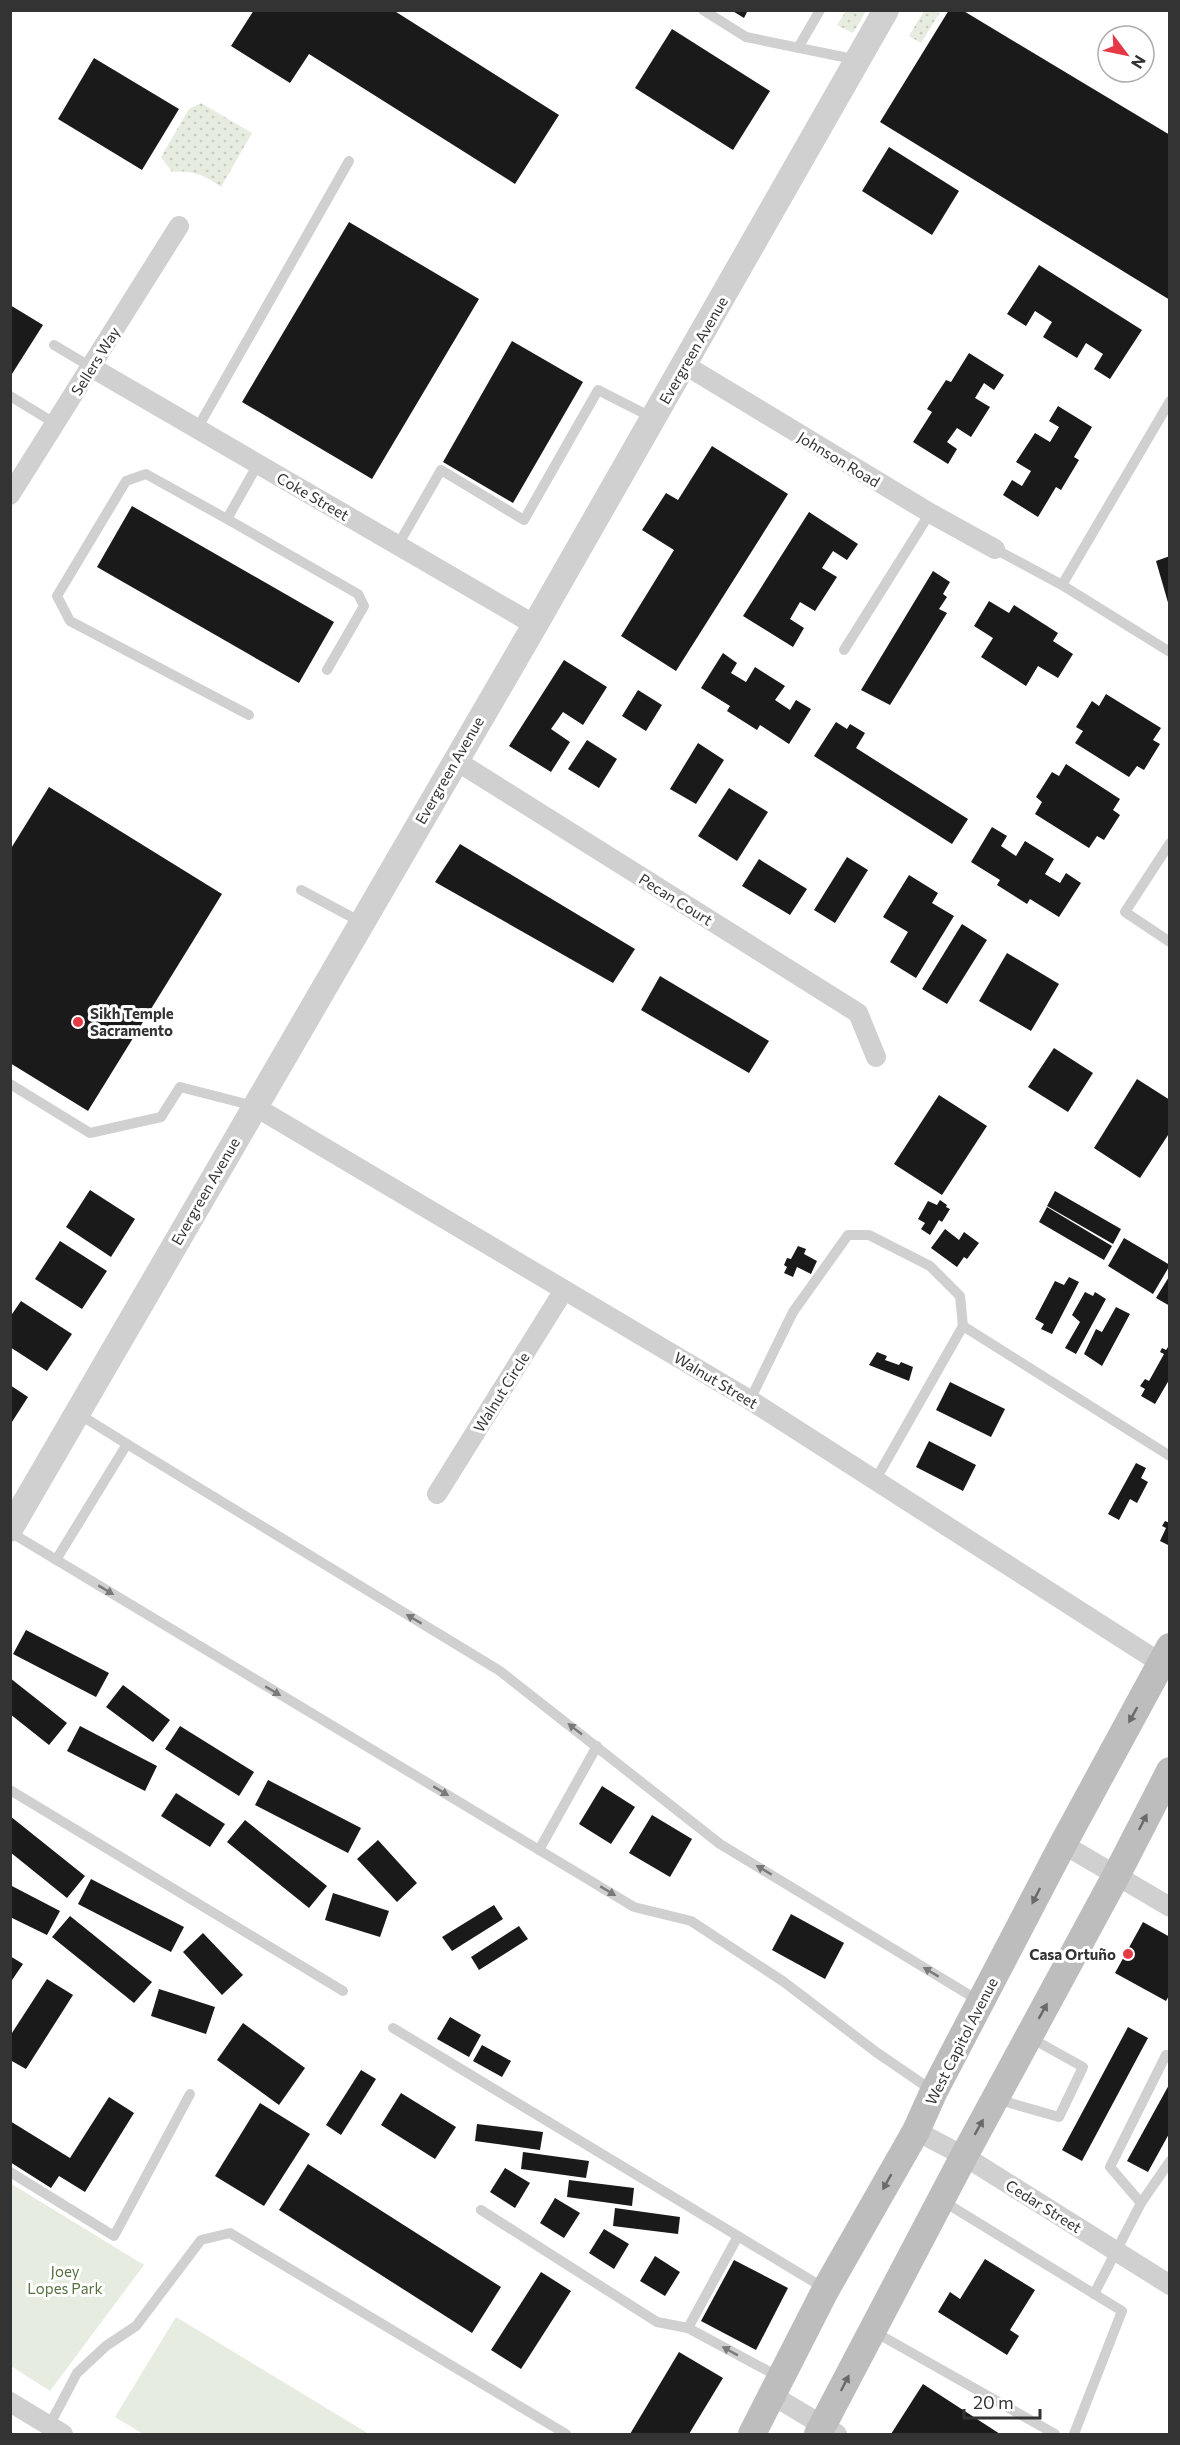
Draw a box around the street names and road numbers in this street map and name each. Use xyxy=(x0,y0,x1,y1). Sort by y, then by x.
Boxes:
street label: Evergreen Avenue xyxy=(655,293,731,407)
street label: Sellers Way xyxy=(67,323,123,399)
street label: Johnson Road xyxy=(795,427,883,491)
street label: Coke Street xyxy=(274,468,352,524)
street label: Evergreen Avenue xyxy=(411,713,487,827)
street label: Pecan Court xyxy=(636,869,716,929)
street label: Evergreen Avenue xyxy=(167,1134,243,1248)
street label: Walnut Street xyxy=(671,1348,761,1412)
street label: Walnut Circle xyxy=(469,1349,533,1435)
street label: West Capitol Avenue xyxy=(921,1974,1001,2108)
street label: Cedar Street xyxy=(1003,2176,1085,2236)

